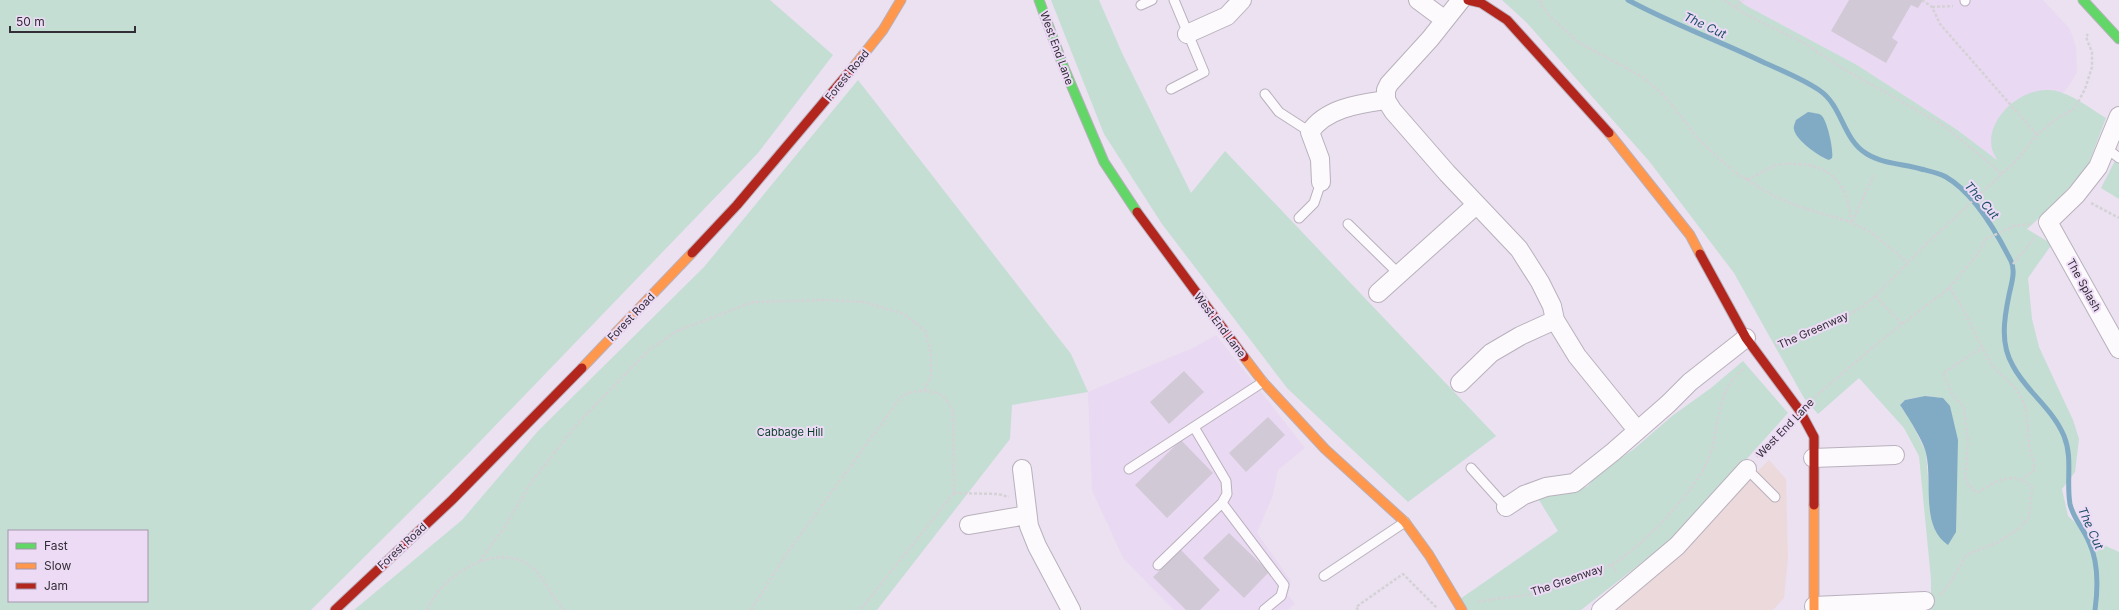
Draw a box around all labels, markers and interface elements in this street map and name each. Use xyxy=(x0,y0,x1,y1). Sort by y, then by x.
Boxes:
scale bar xyxy=(10,8,135,34)
street label: West End Lane xyxy=(1037,9,1077,87)
water label: The Cut xyxy=(1681,9,1729,42)
text: 50 m xyxy=(16,14,45,29)
street label: Forest Road xyxy=(822,46,872,104)
water label: The Cut xyxy=(1962,178,2003,223)
street label: The Splash xyxy=(2064,256,2104,314)
street label: Forest Road xyxy=(604,290,658,344)
street label: West End Lane xyxy=(1191,290,1249,360)
street label: The Greenway xyxy=(1776,308,1850,352)
street label: West End Lane xyxy=(1753,395,1817,461)
park label: Cabbage Hill xyxy=(757,425,823,439)
water label: The Cut xyxy=(2075,504,2107,553)
street label: Forest Road xyxy=(375,520,429,572)
legend xyxy=(8,530,148,602)
text: Fast xyxy=(44,538,68,553)
text: Slow xyxy=(44,558,72,573)
street label: The Greenway xyxy=(1529,561,1605,599)
text: Jam xyxy=(44,578,68,593)

